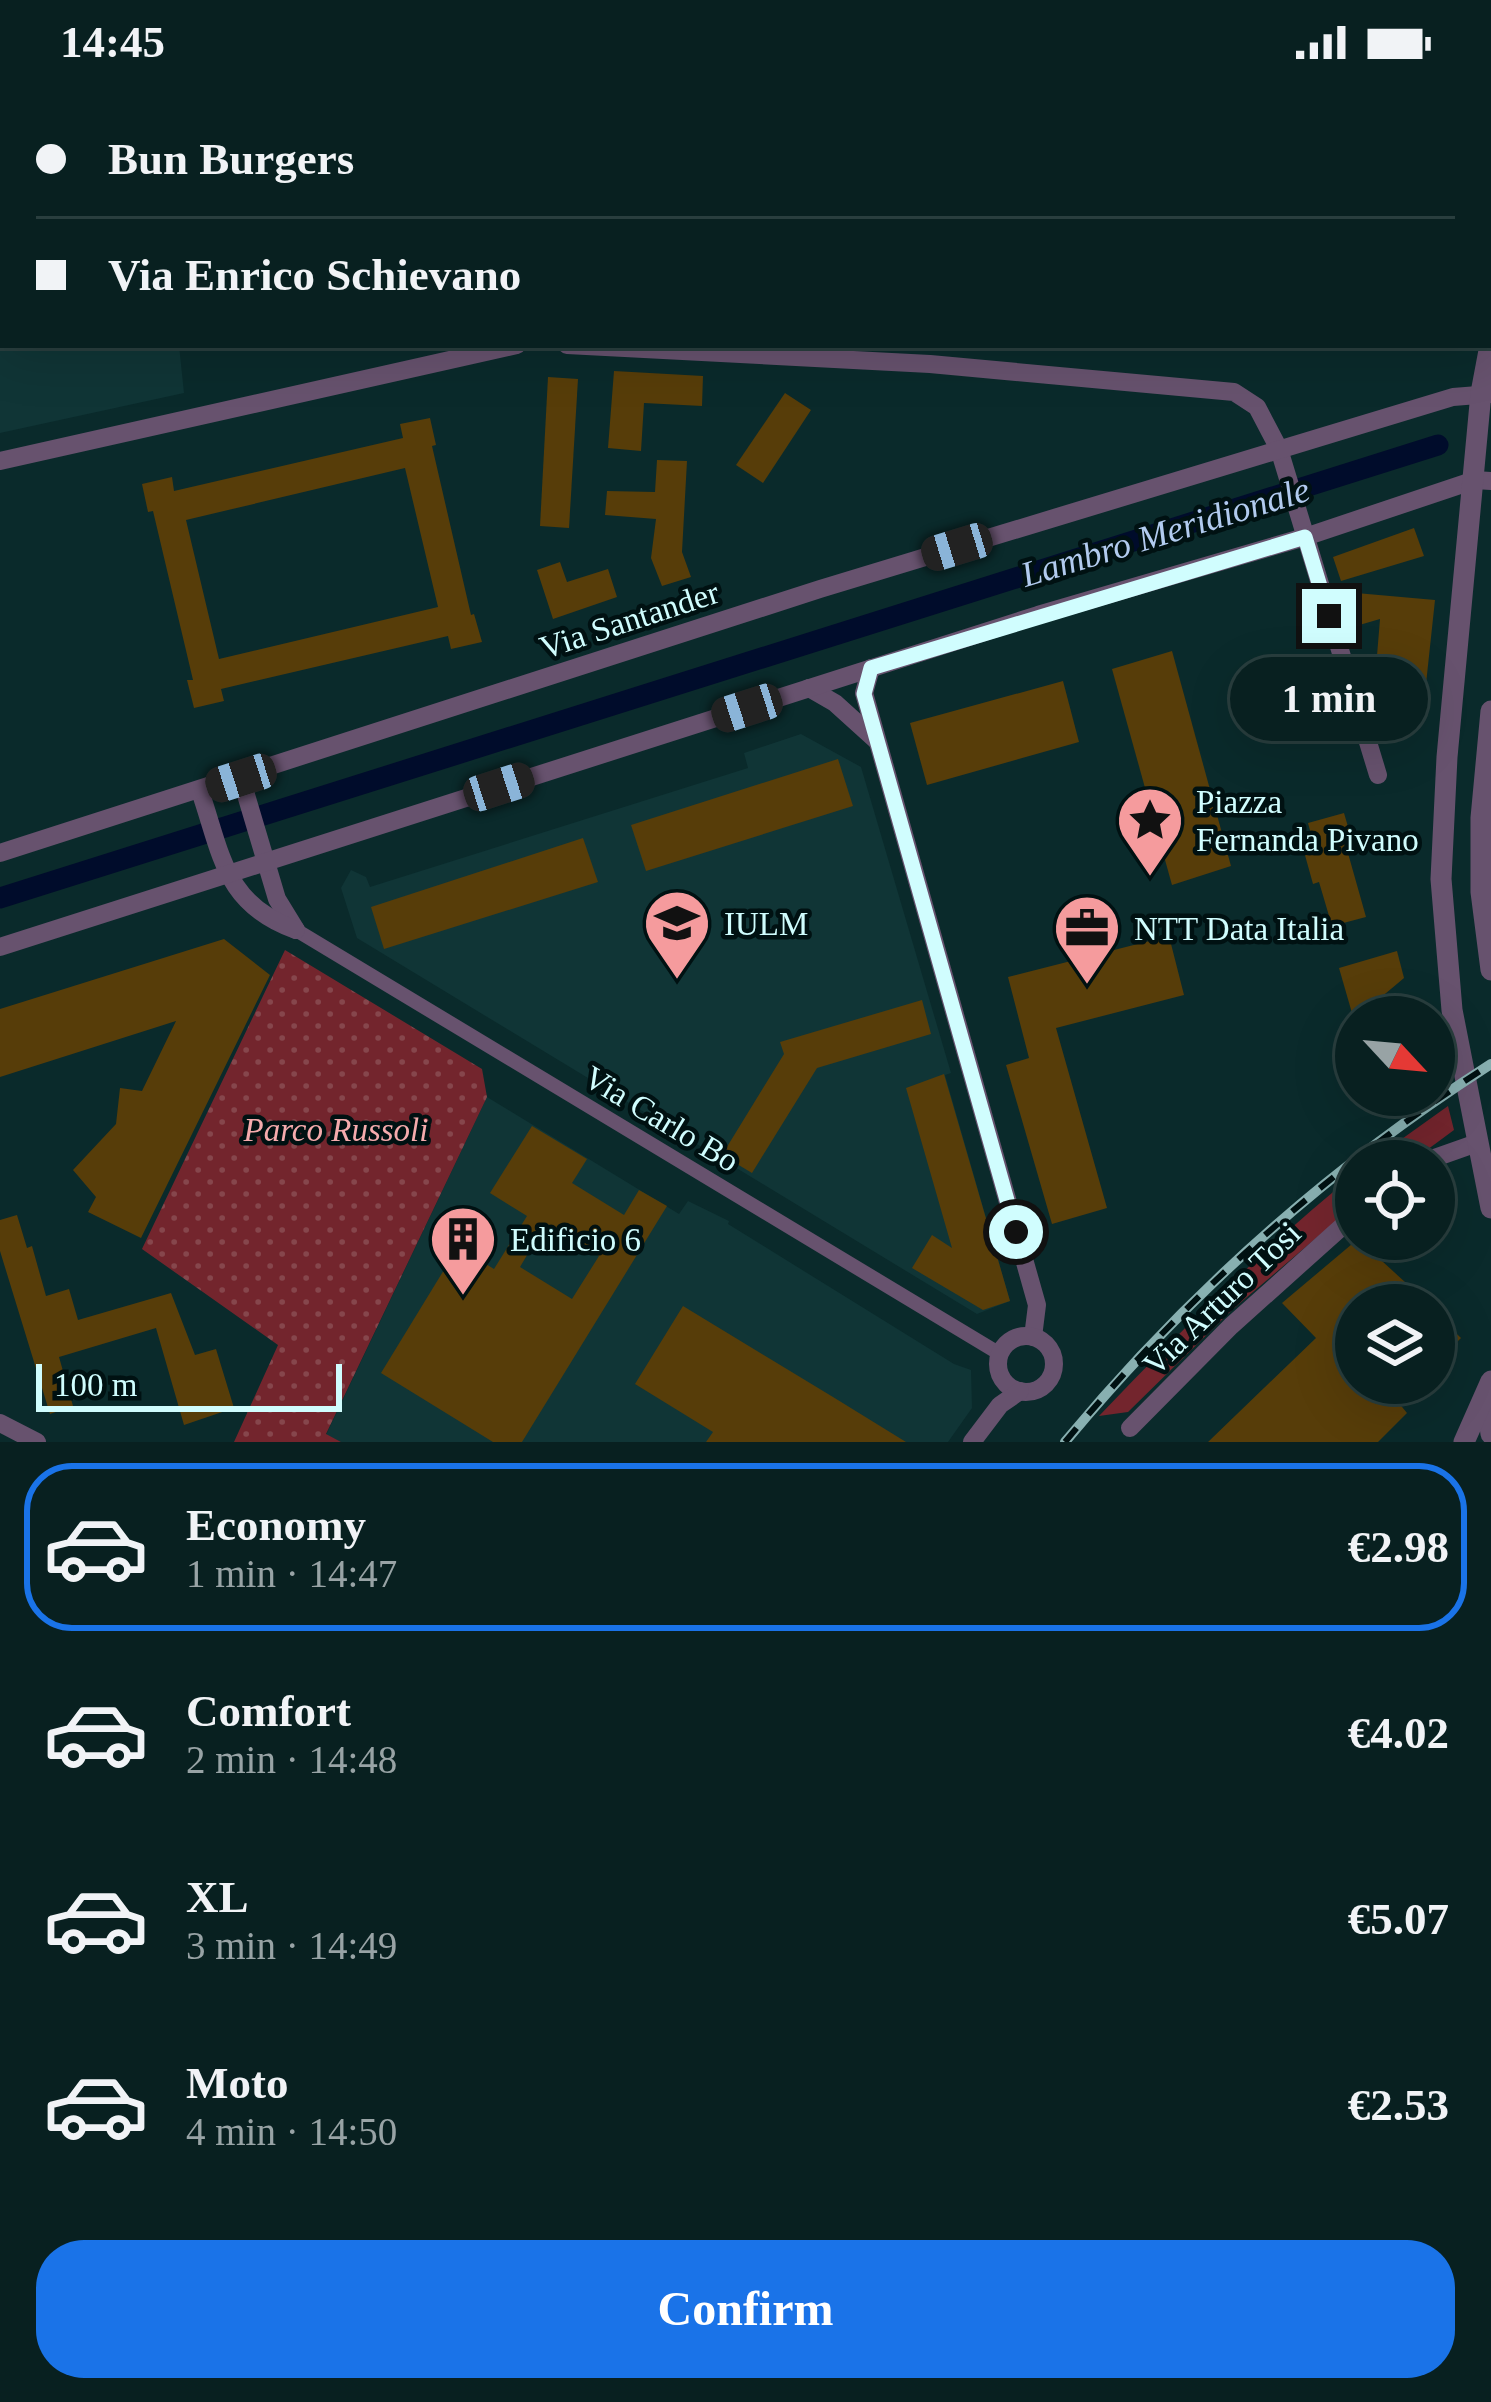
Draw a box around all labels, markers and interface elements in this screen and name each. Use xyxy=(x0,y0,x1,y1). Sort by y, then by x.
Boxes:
text: 14:45 xyxy=(60,17,165,67)
text: Bun Burgers xyxy=(108,134,354,184)
text: Via Enrico Schievano xyxy=(108,250,521,300)
water label: Lambro Meridionale xyxy=(1015,469,1314,595)
car xyxy=(917,519,997,575)
street label: Via Santander xyxy=(535,574,723,666)
route end xyxy=(1302,589,1356,643)
callout: 1 min xyxy=(1230,658,1428,742)
text: 1 min xyxy=(1282,677,1376,720)
car xyxy=(707,680,787,736)
car xyxy=(201,750,281,806)
car xyxy=(459,759,539,815)
place label: Piazza Fernanda Pivano xyxy=(1196,784,1419,858)
place icon: Piazza Fernanda Pivano xyxy=(1115,785,1185,879)
school or university icon: IULM xyxy=(642,888,712,982)
office icon: NTT Data Italia xyxy=(1052,893,1122,987)
place label: IULM xyxy=(724,906,808,942)
place label: NTT Data Italia xyxy=(1134,911,1344,947)
north arrow xyxy=(1335,996,1455,1116)
map controls xyxy=(1335,996,1455,1404)
street label: Via Carlo Bo xyxy=(578,1059,745,1179)
park label: Parco Russoli xyxy=(243,1112,428,1148)
button: locate xyxy=(1335,1140,1455,1260)
building icon: Edificio 6 xyxy=(428,1204,498,1298)
route start xyxy=(989,1205,1043,1259)
street label: Via Arturo Tosi xyxy=(1136,1215,1308,1383)
place label: Edificio 6 xyxy=(510,1222,641,1258)
button: layers xyxy=(1335,1284,1455,1404)
scale bar xyxy=(36,1358,342,1411)
text: 100 m xyxy=(54,1367,137,1403)
icon: car xyxy=(42,1493,150,1601)
text: Economy xyxy=(186,1500,366,1550)
text: €2.98 xyxy=(1348,1522,1449,1572)
text: 1 min · 14:47 xyxy=(186,1552,397,1595)
icon: car xyxy=(42,1679,150,1787)
text: Comfort xyxy=(186,1686,351,1736)
text: €4.02 xyxy=(1348,1708,1449,1758)
text: 2 min · 14:48 xyxy=(186,1738,397,1781)
icon: car xyxy=(42,1865,150,1973)
text: XL xyxy=(186,1872,249,1922)
text: €5.07 xyxy=(1348,1894,1449,1944)
text: 3 min · 14:49 xyxy=(186,1924,397,1967)
icon: car xyxy=(42,2051,150,2159)
text: Moto xyxy=(186,2058,288,2108)
text: €2.53 xyxy=(1348,2080,1449,2130)
text: 4 min · 14:50 xyxy=(186,2110,397,2153)
button: Confirm xyxy=(36,2240,1455,2378)

